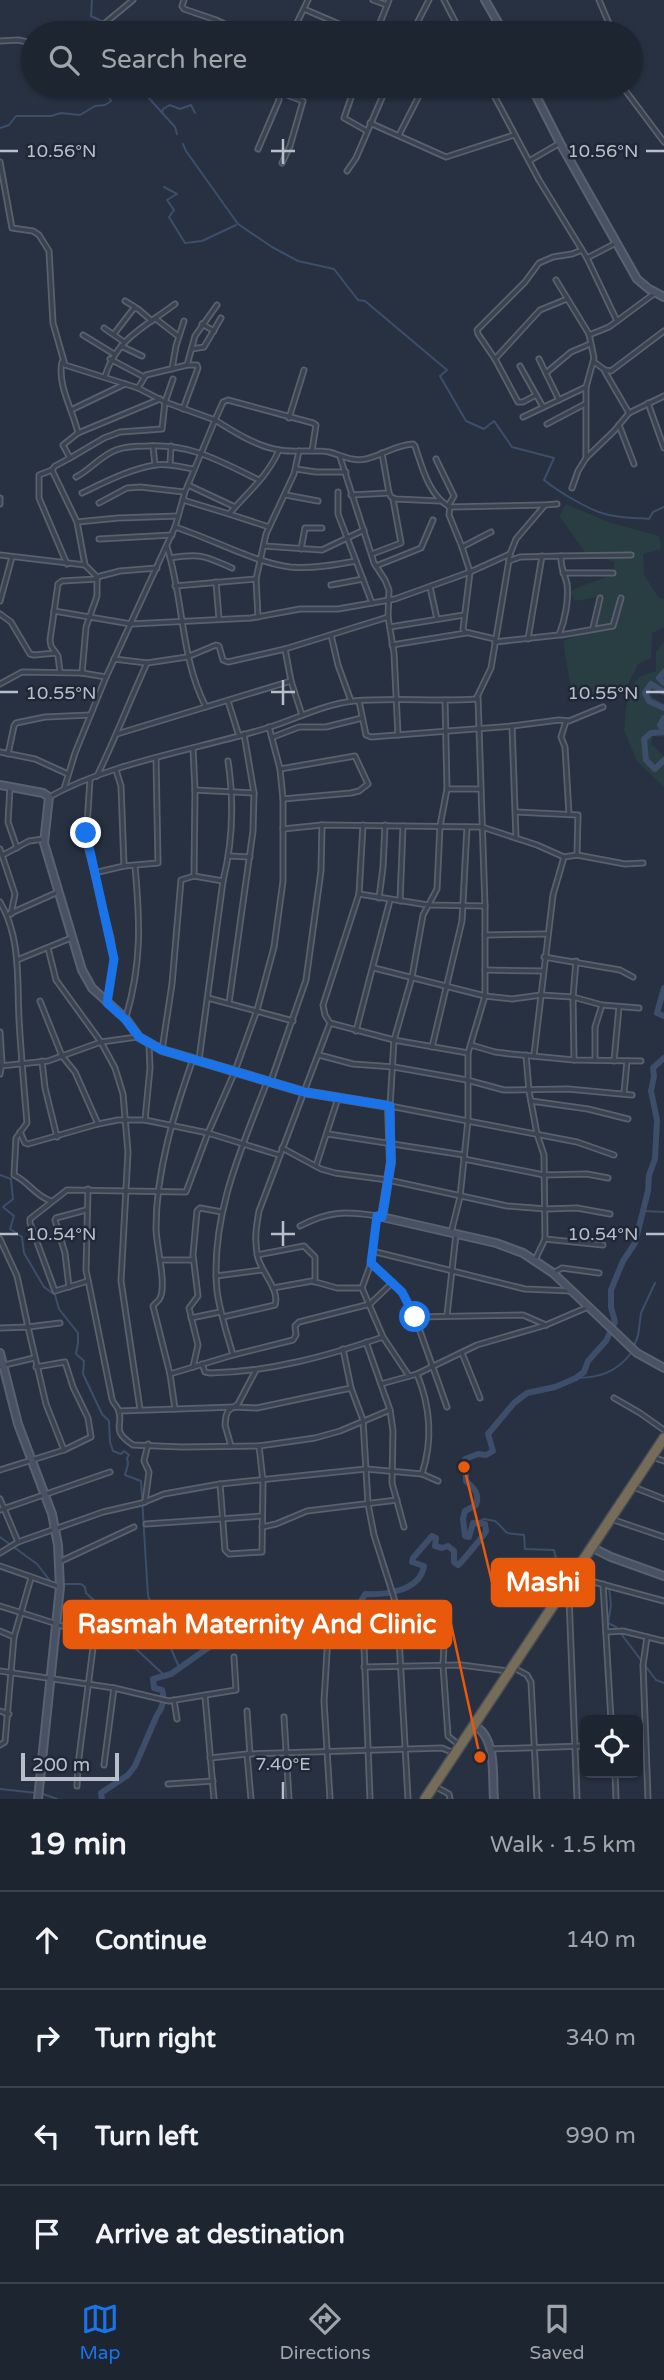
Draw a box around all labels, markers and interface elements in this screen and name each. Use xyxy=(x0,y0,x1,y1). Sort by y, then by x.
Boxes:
search box xyxy=(21,21,643,98)
icon: search xyxy=(45,41,83,79)
text: Search here xyxy=(101,44,247,75)
text: 10.56°N xyxy=(26,140,96,162)
text: 10.56°N xyxy=(568,140,638,162)
text: 10.55°N xyxy=(26,682,96,704)
text: 10.55°N xyxy=(568,682,638,704)
route end xyxy=(70,817,101,848)
text: 10.54°N xyxy=(25,1223,97,1245)
text: 10.54°N xyxy=(567,1223,639,1245)
route start xyxy=(399,1301,430,1332)
callout: Mashi xyxy=(492,1559,594,1606)
text: Mashi xyxy=(506,1567,580,1598)
callout: Rasmah Maternity And Clinic xyxy=(64,1601,451,1648)
text: Rasmah Maternity And Clinic xyxy=(78,1609,437,1640)
map controls xyxy=(580,1715,643,1778)
button: locate xyxy=(580,1715,643,1778)
scale bar xyxy=(21,1750,119,1782)
text: 7.40°E xyxy=(255,1753,311,1775)
text: 200 m xyxy=(32,1754,90,1776)
text: 19 min xyxy=(28,1826,127,1863)
text: Walk · 1.5 km xyxy=(490,1831,636,1859)
icon: ahead xyxy=(28,1921,66,1959)
text: Continue xyxy=(95,1925,207,1956)
text: 140 m xyxy=(566,1926,636,1954)
icon: right xyxy=(28,2019,66,2057)
text: Turn right xyxy=(95,2023,216,2054)
text: 340 m xyxy=(566,2024,636,2052)
icon: left xyxy=(28,2117,66,2155)
text: Turn left xyxy=(95,2121,198,2152)
text: 990 m xyxy=(566,2122,636,2150)
icon: arrive xyxy=(28,2215,66,2253)
text: Arrive at destination xyxy=(95,2219,345,2250)
tab: Map xyxy=(80,2300,121,2364)
tab: Directions xyxy=(280,2300,371,2364)
tab: Saved xyxy=(530,2300,584,2364)

